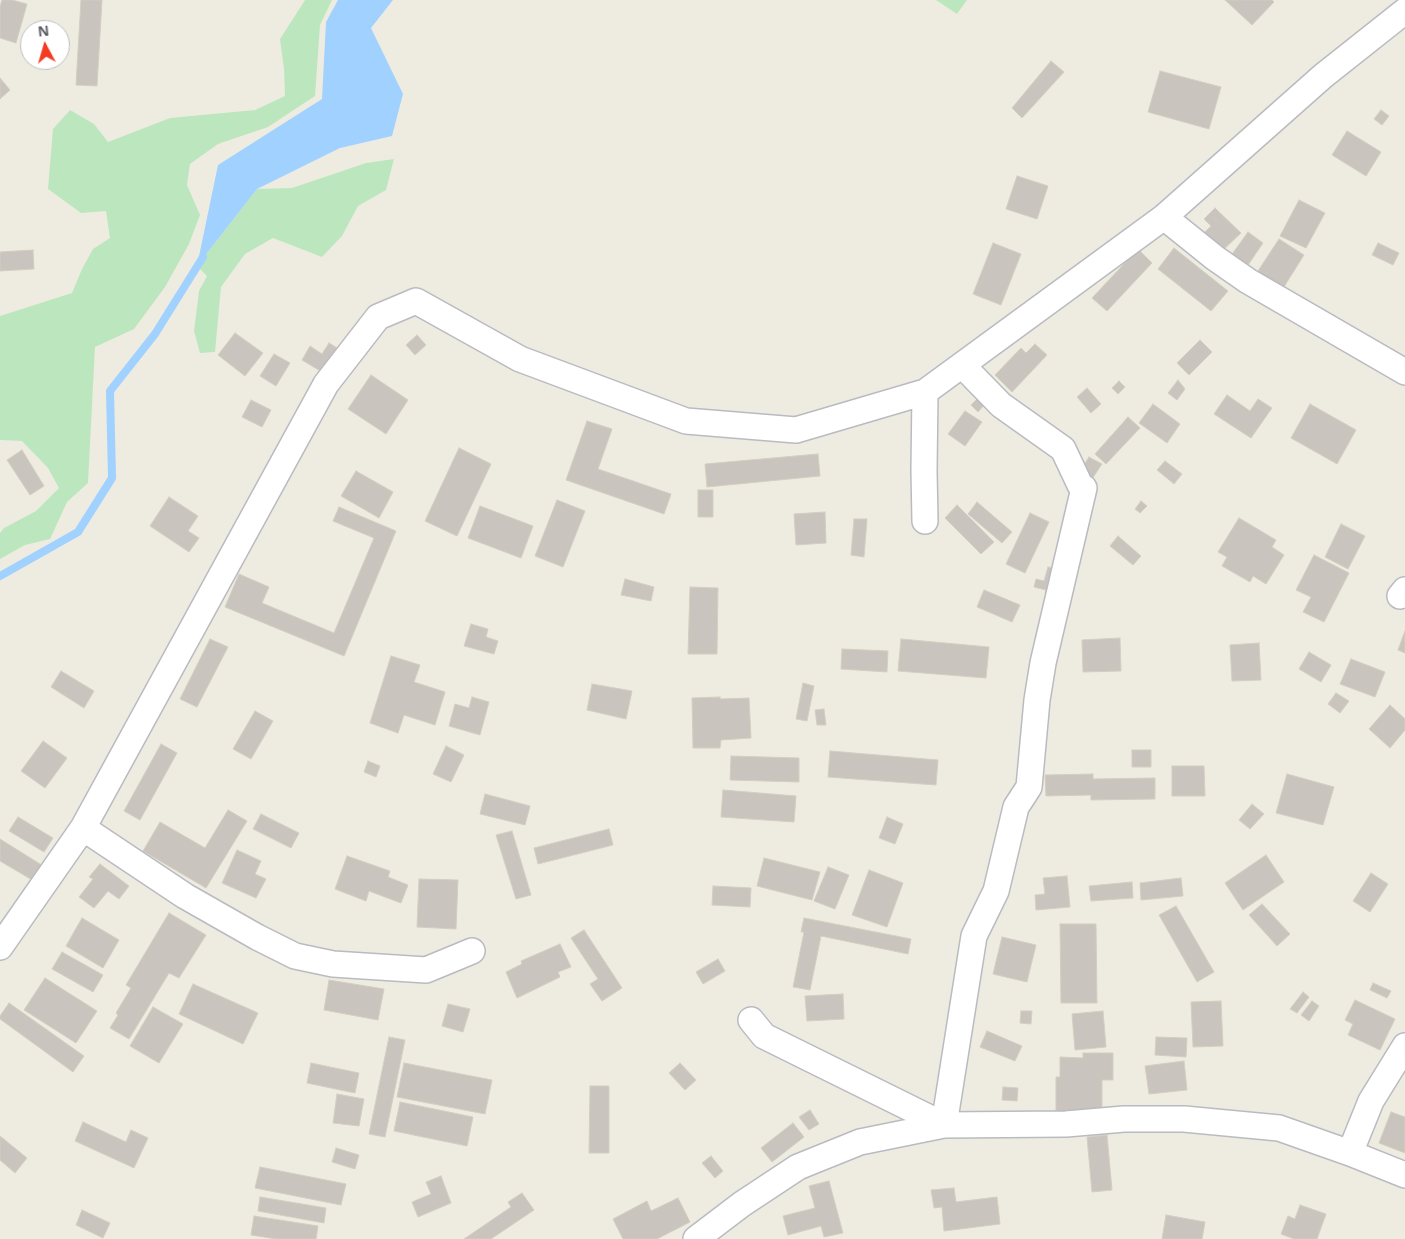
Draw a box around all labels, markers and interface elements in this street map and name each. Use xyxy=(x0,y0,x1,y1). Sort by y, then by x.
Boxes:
north arrow xyxy=(20,20,70,70)
text: N xyxy=(37,21,50,41)

